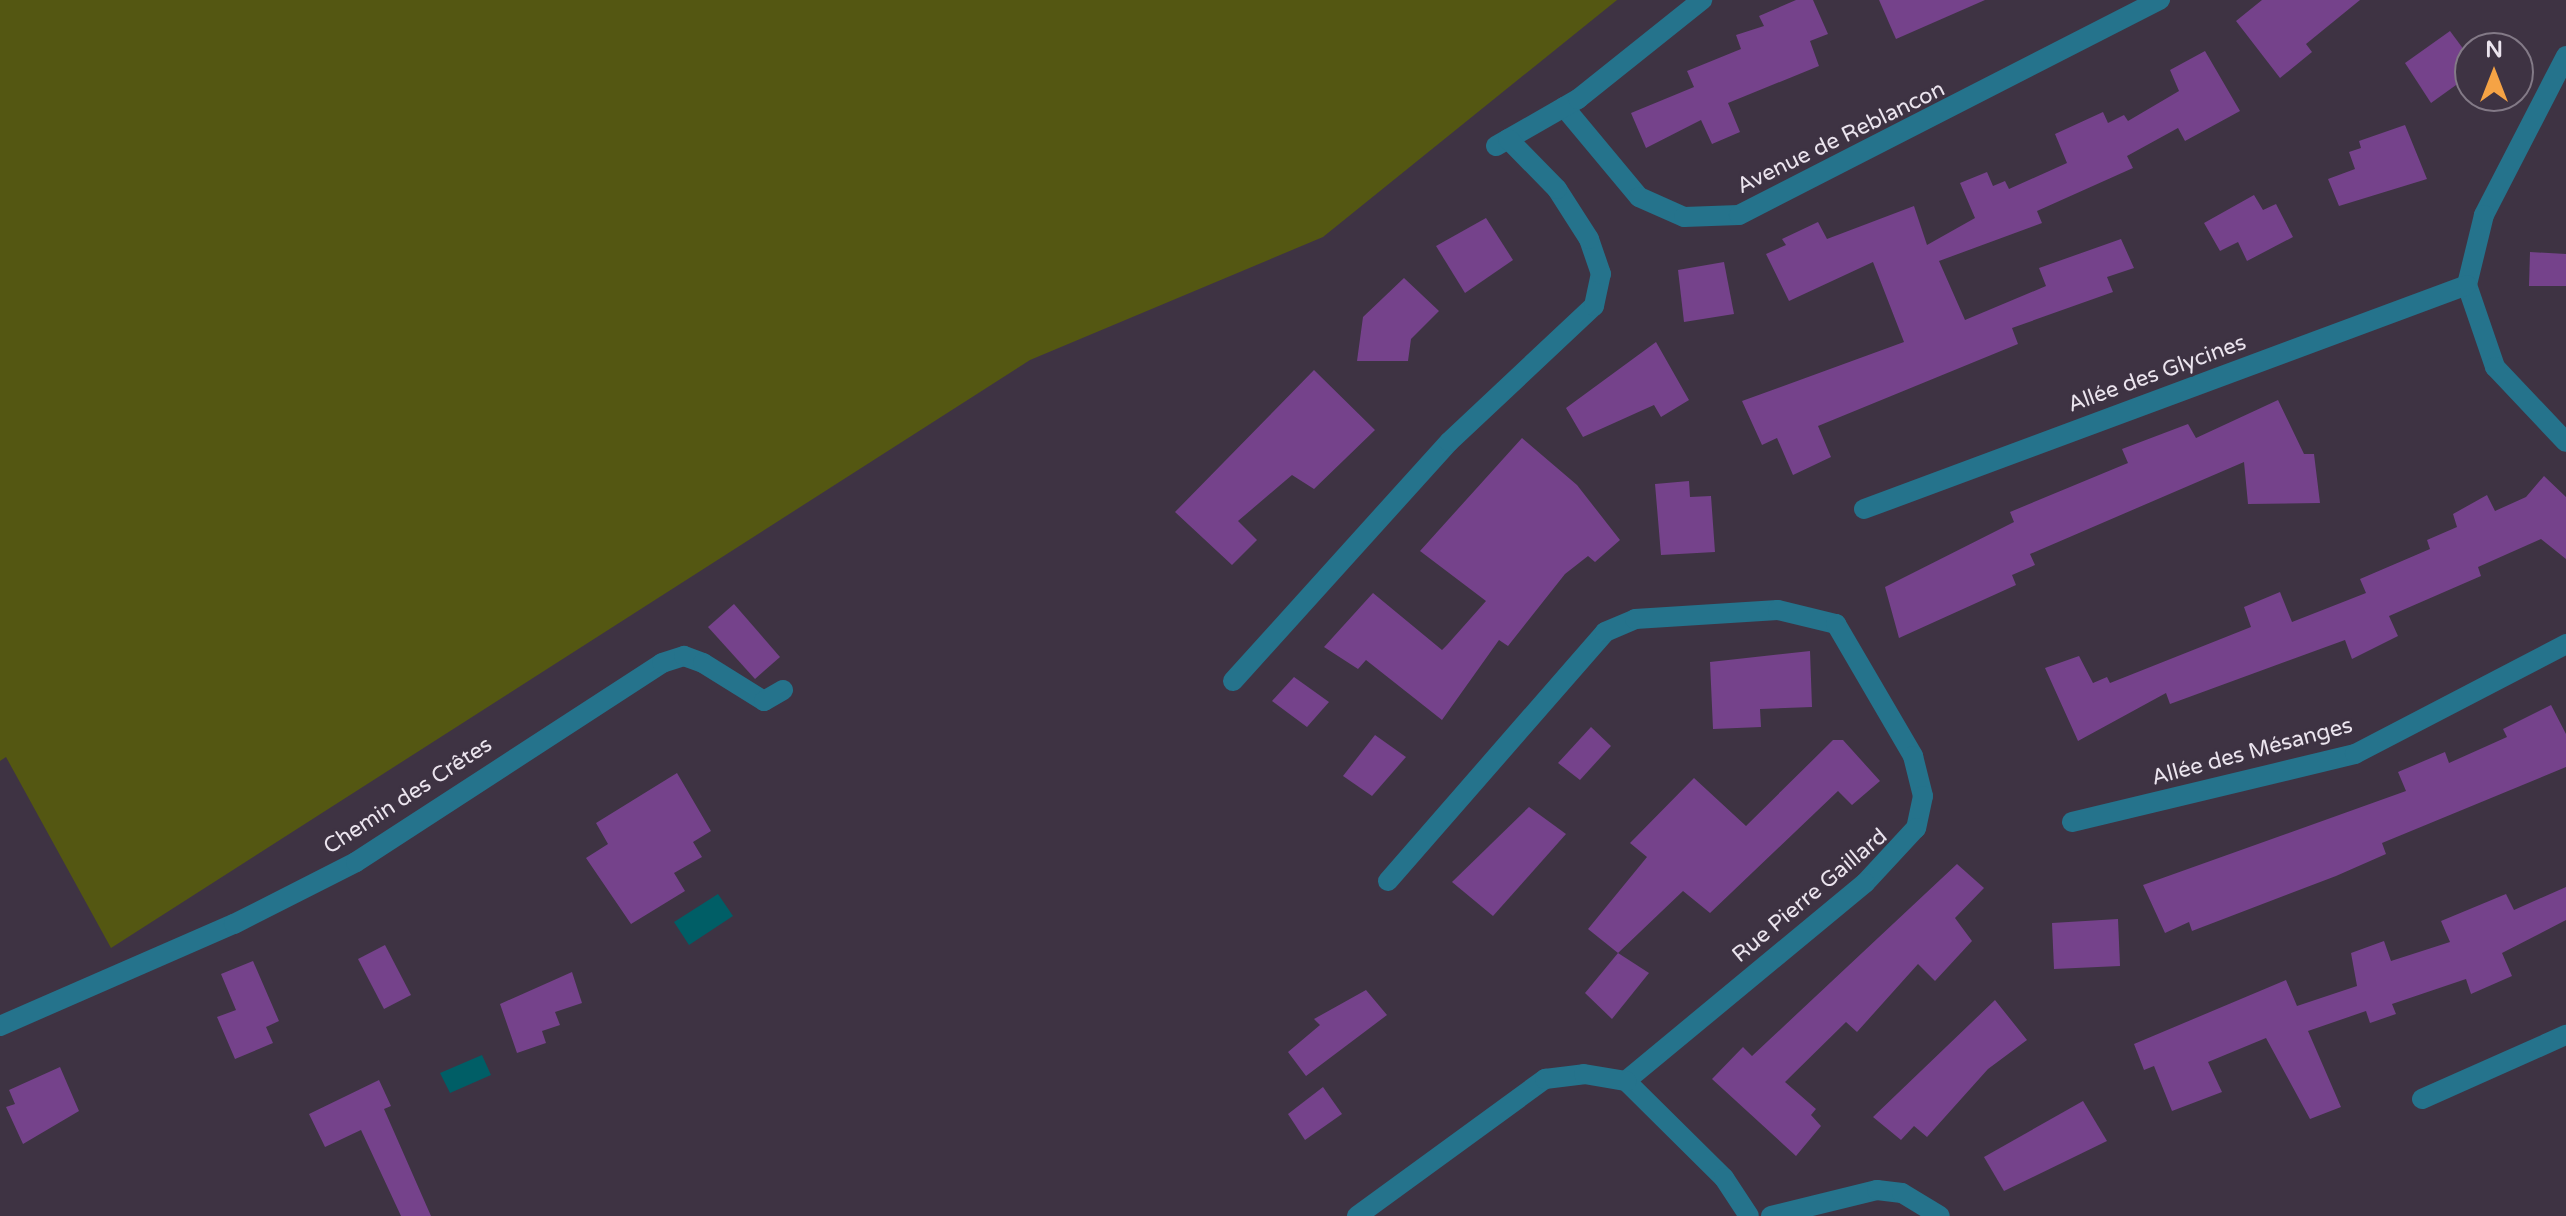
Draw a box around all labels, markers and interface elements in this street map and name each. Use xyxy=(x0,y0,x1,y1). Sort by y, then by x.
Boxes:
north arrow xyxy=(2454,32,2534,112)
text: N xyxy=(2485,37,2503,63)
street label: Avenue de Reblancon xyxy=(1733,76,1949,200)
street label: Allée des Glycines xyxy=(2064,329,2250,419)
street label: Allée des Mésanges xyxy=(2149,712,2355,792)
street label: Chemin des Crêtes xyxy=(319,732,497,860)
street label: Rue Pierre Gaillard xyxy=(1727,823,1893,969)

